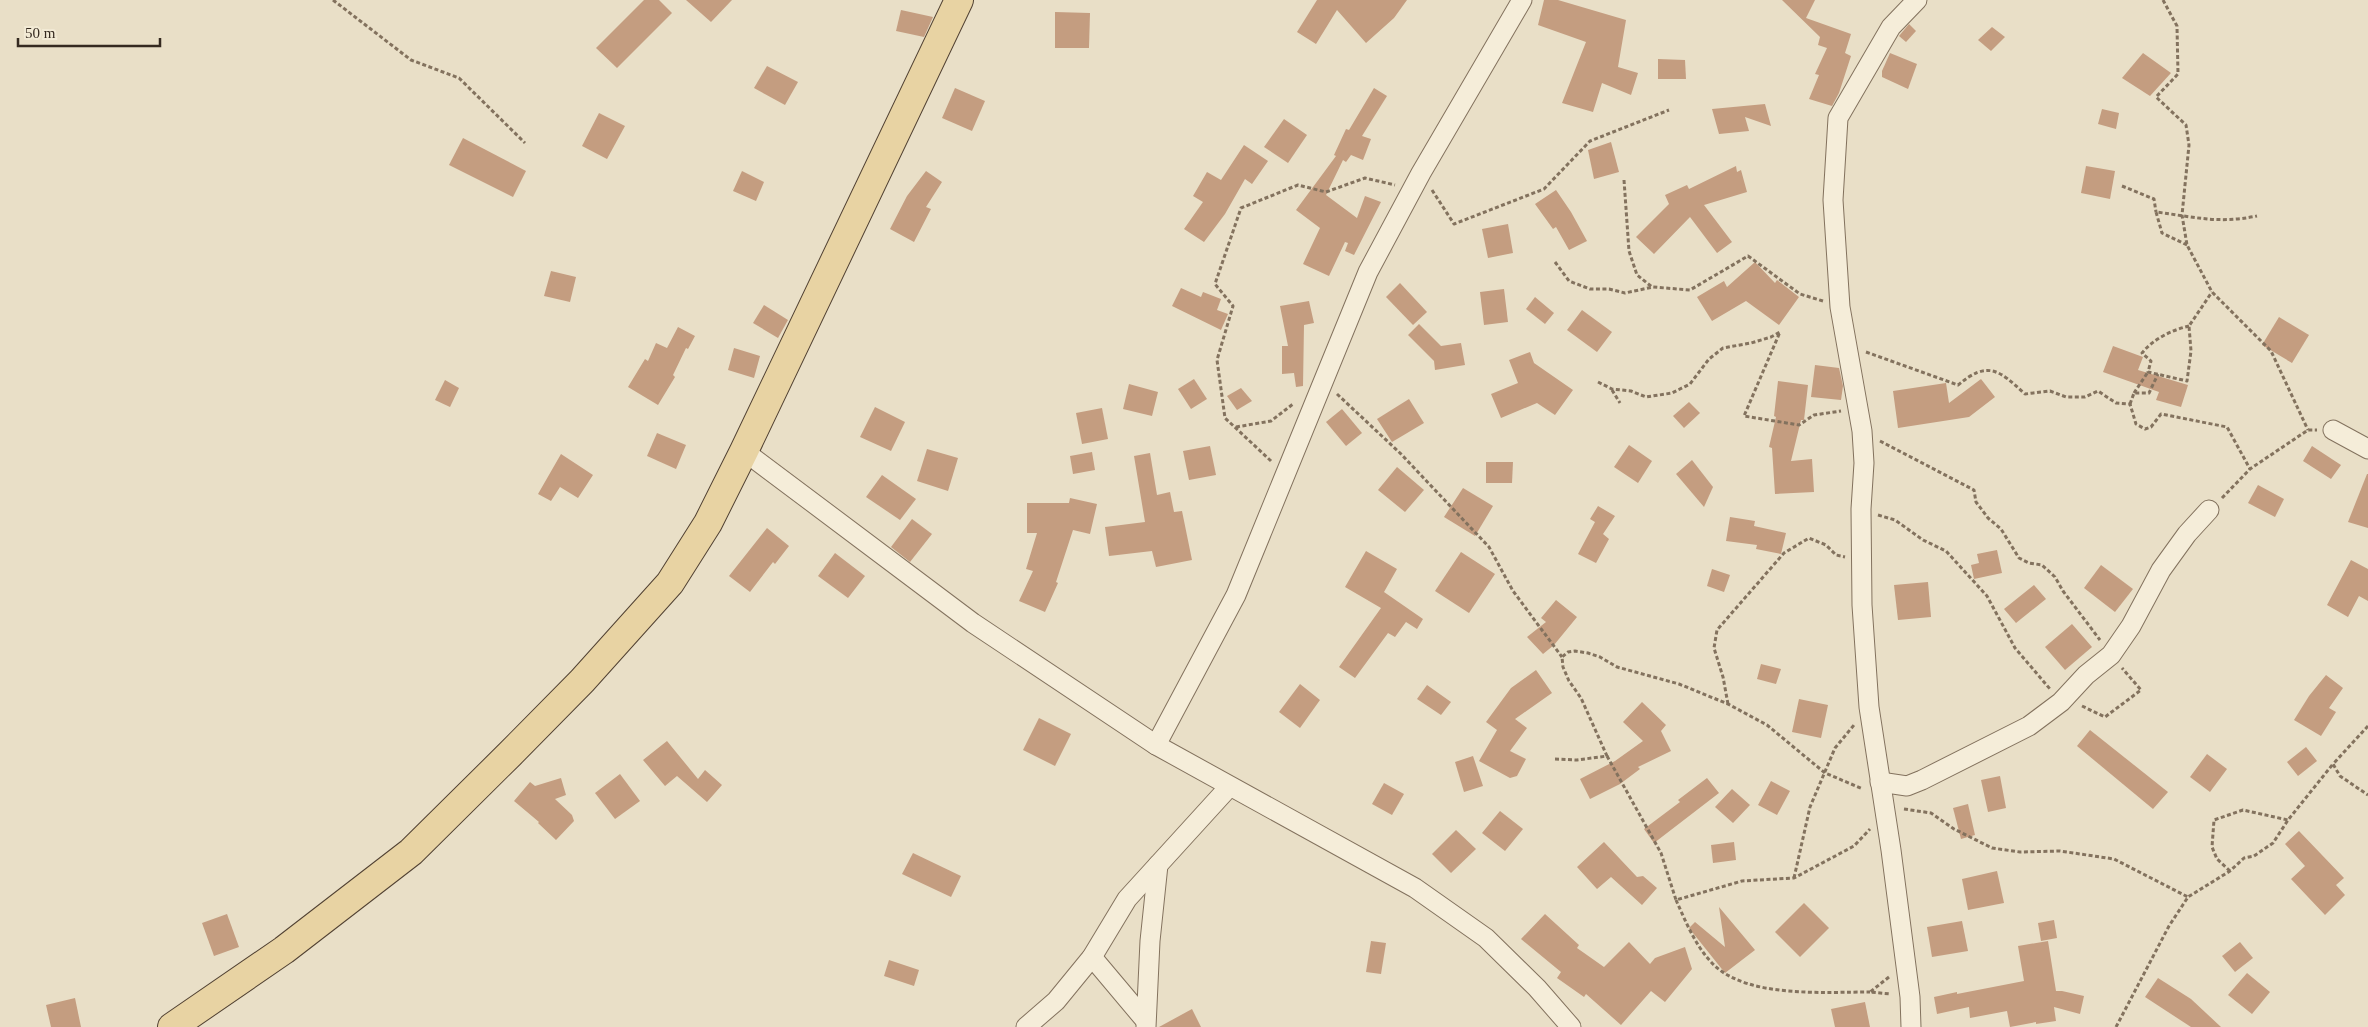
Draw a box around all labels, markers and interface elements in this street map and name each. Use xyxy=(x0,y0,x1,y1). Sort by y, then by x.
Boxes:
scale bar xyxy=(18,15,160,47)
text: 50 m xyxy=(25,25,56,41)

